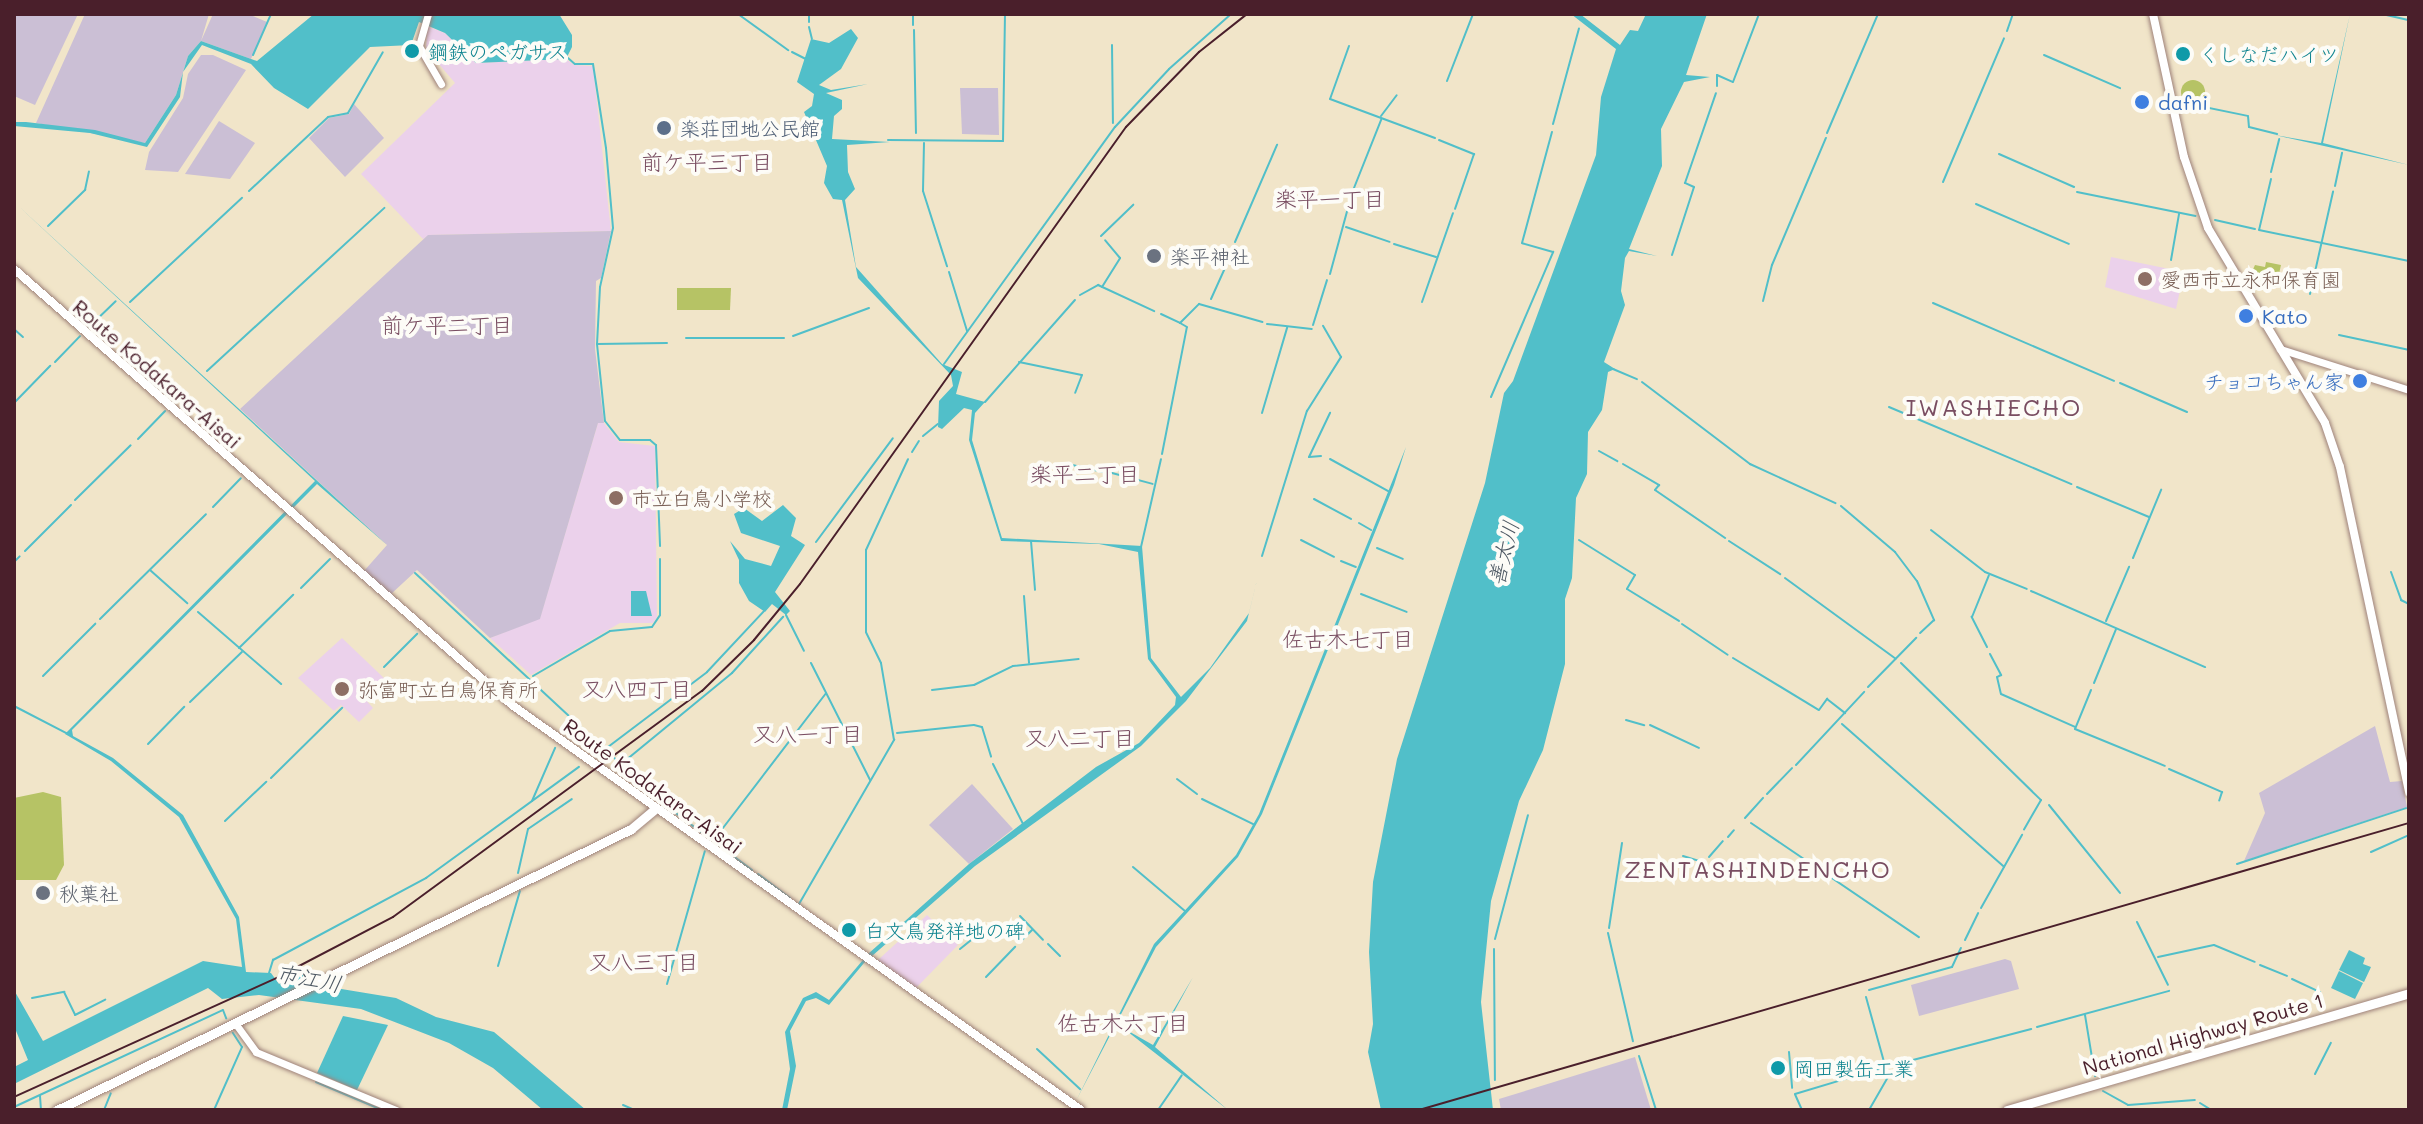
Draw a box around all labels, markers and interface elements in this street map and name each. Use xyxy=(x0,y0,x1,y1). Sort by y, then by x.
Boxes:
place label: 鋼鉄のペガサス xyxy=(428,39,568,63)
marker: 鋼鉄のペガサス xyxy=(403,42,421,60)
place label: くしなだハイツ xyxy=(2199,42,2339,66)
marker: くしなだハイツ xyxy=(2174,45,2192,63)
place label: dafni xyxy=(2158,90,2208,114)
marker: dafni xyxy=(2133,93,2151,111)
place label: 楽荘団地公民館 xyxy=(680,116,820,140)
marker: 楽荘団地公民館 xyxy=(655,119,673,137)
district label: 前ケ平三丁目 xyxy=(641,149,773,175)
district label: 楽平一丁目 xyxy=(1275,186,1385,212)
place label: 楽平神社 xyxy=(1170,244,1250,268)
marker: 楽平神社 xyxy=(1145,247,1163,265)
place label: 愛西市立永和保育園 xyxy=(2161,267,2341,291)
marker: 愛西市立永和保育園 xyxy=(2136,270,2154,288)
street label: Route Kodakara-Aisai xyxy=(68,295,246,453)
place label: Kato xyxy=(2262,304,2307,328)
marker: Kato xyxy=(2237,307,2255,325)
district label: 前ケ平二丁目 xyxy=(381,312,513,338)
place label: チョコちゃん家 xyxy=(2204,369,2344,393)
marker: チョコちゃん家 xyxy=(2351,372,2369,390)
district label: IWASHIECHO xyxy=(1906,393,2082,421)
district label: 楽平二丁目 xyxy=(1030,461,1140,487)
place label: 市立白鳥小学校 xyxy=(632,486,772,510)
marker: 市立白鳥小学校 xyxy=(607,489,625,507)
water label: 善太川 xyxy=(1482,518,1524,588)
district label: 佐古木七丁目 xyxy=(1282,626,1414,652)
district label: 又八四丁目 xyxy=(582,676,692,702)
place label: 弥富町立白鳥保育所 xyxy=(358,677,538,701)
marker: 弥富町立白鳥保育所 xyxy=(333,680,351,698)
street label: Route Kodakara-Aisai xyxy=(559,713,747,859)
district label: 又八一丁目 xyxy=(753,721,863,747)
district label: 又八二丁目 xyxy=(1025,725,1135,751)
district label: ZENTASHINDENCHO xyxy=(1624,855,1892,883)
place label: 秋葉社 xyxy=(59,881,119,905)
marker: 秋葉社 xyxy=(34,884,52,902)
place label: 白文鳥発祥地の碑 xyxy=(865,918,1025,942)
marker: 白文鳥発祥地の碑 xyxy=(840,921,858,939)
district label: 又八三丁目 xyxy=(589,949,699,975)
water label: 市江川 xyxy=(274,959,344,997)
street label: National Highway Route 1 xyxy=(2080,988,2326,1080)
district label: 佐古木六丁目 xyxy=(1057,1010,1189,1036)
place label: 岡田製缶工業 xyxy=(1794,1056,1914,1080)
marker: 岡田製缶工業 xyxy=(1769,1059,1787,1077)

